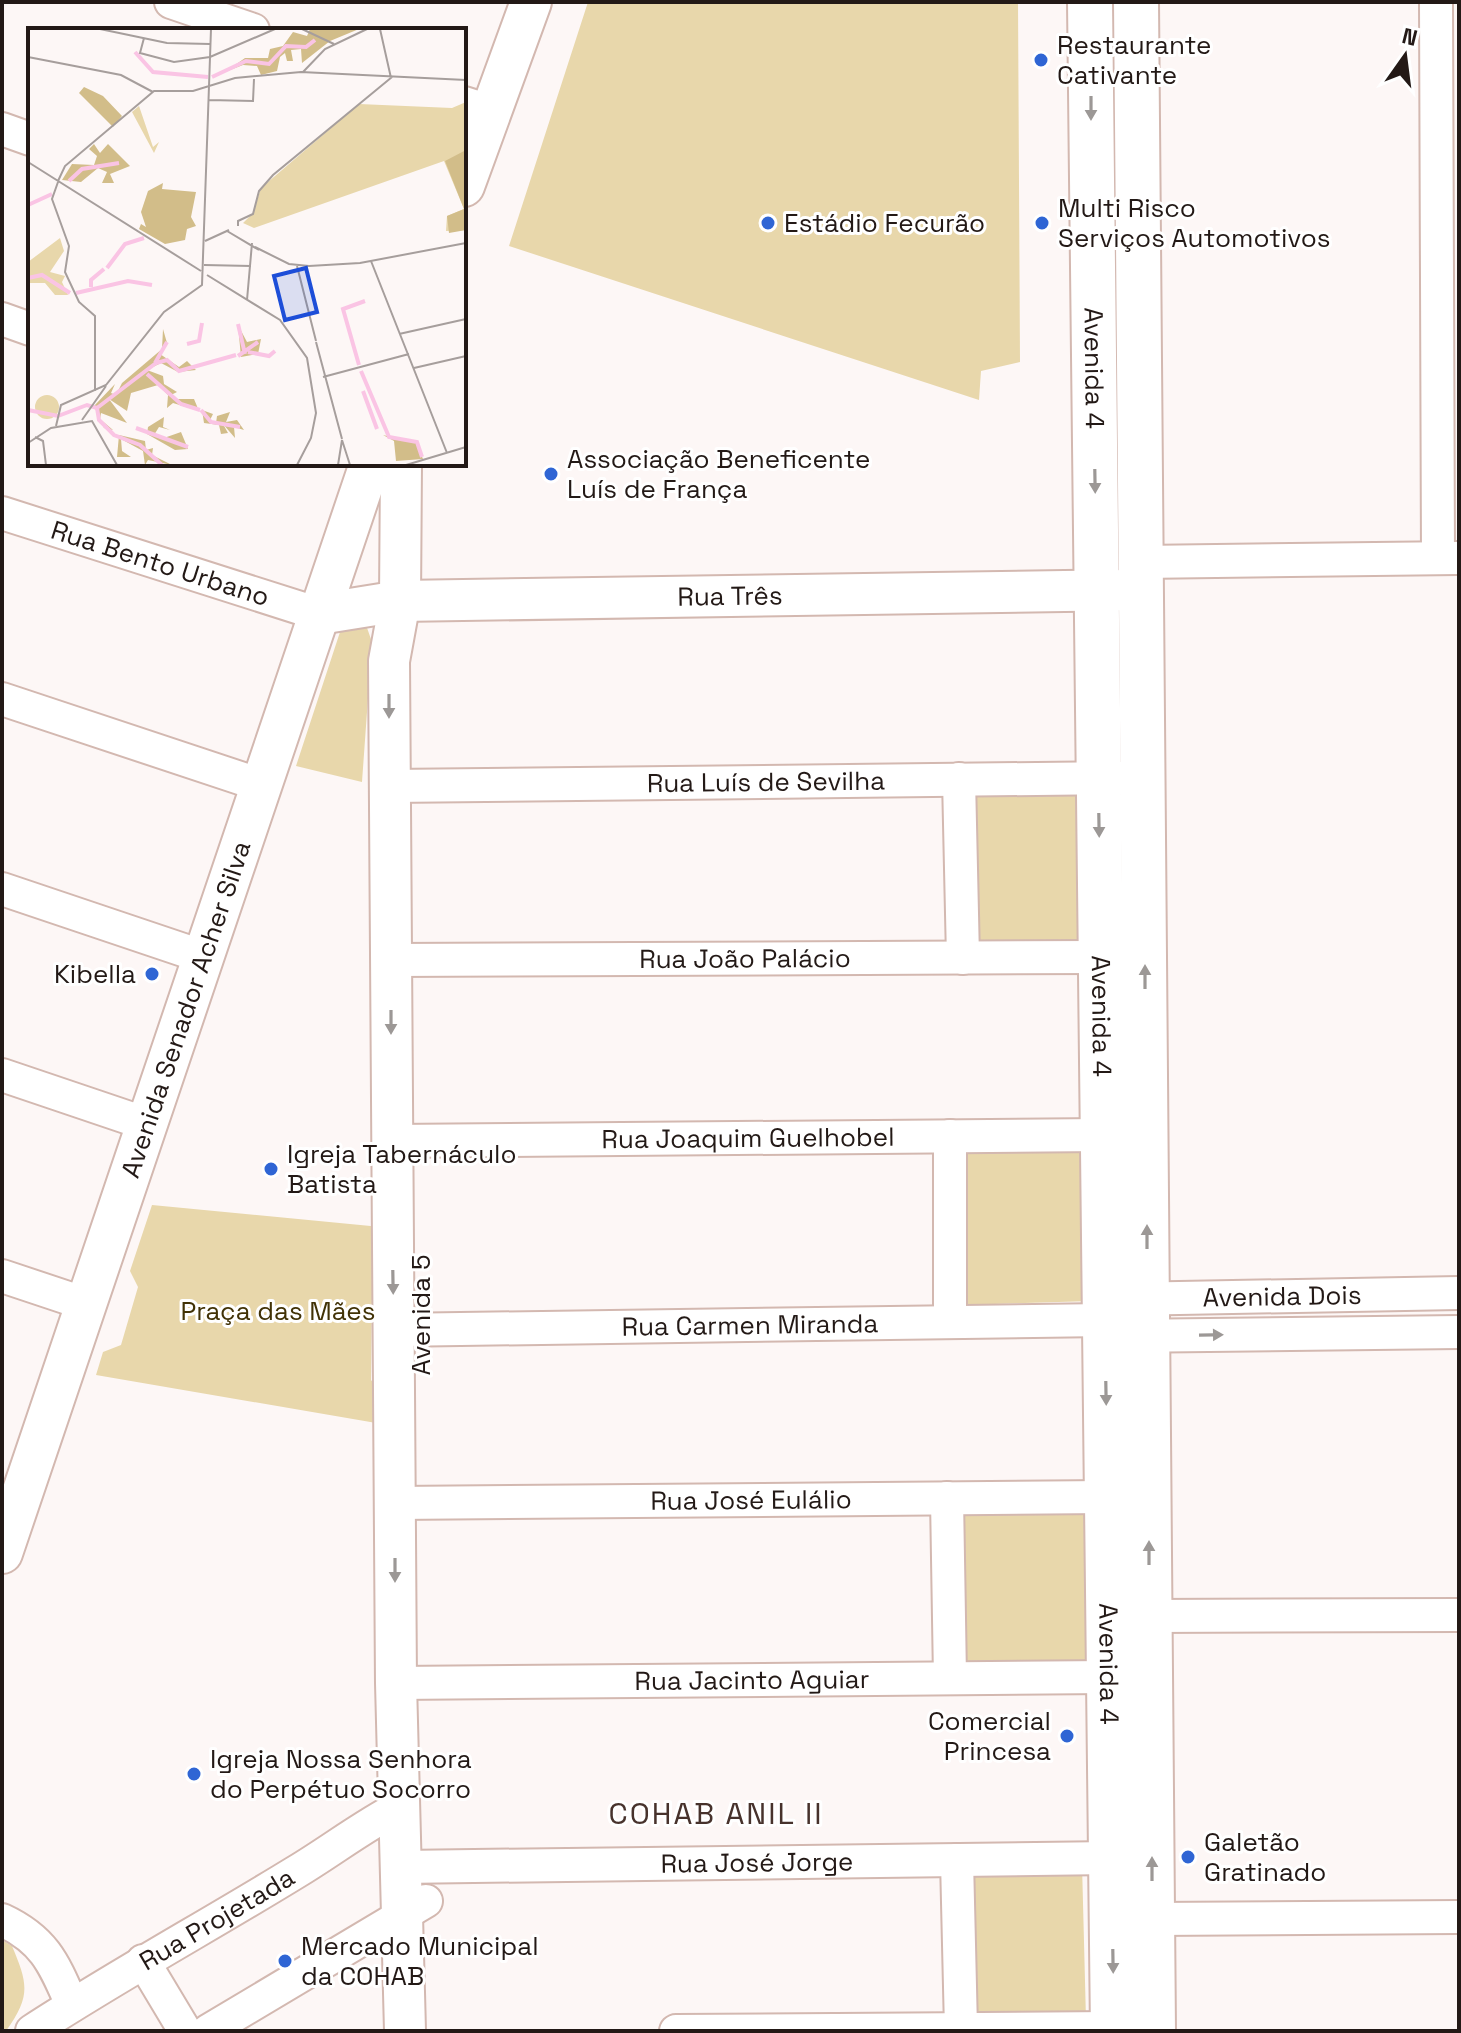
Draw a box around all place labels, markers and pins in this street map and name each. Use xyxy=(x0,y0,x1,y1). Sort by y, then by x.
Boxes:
place label: Restaurante Cativante xyxy=(1057,28,1211,92)
marker: Restaurante Cativante xyxy=(1032,51,1050,69)
place label: Multi Risco Serviços Automotivos xyxy=(1058,191,1331,255)
place label: Estádio Fecurão xyxy=(784,206,985,240)
marker: Estádio Fecurão xyxy=(759,214,777,232)
marker: Multi Risco Serviços Automotivos xyxy=(1033,214,1051,232)
place label: Associação Beneficente Luís de França xyxy=(567,442,870,506)
marker: Associação Beneficente Luís de França xyxy=(542,465,560,483)
place label: Kibella xyxy=(54,957,136,991)
marker: Kibella xyxy=(143,965,161,983)
place label: Igreja Tabernáculo Batista xyxy=(287,1137,516,1201)
marker: Igreja Tabernáculo Batista xyxy=(262,1160,280,1178)
place label: Comercial Princesa xyxy=(928,1704,1051,1768)
marker: Comercial Princesa xyxy=(1058,1727,1076,1745)
place label: Igreja Nossa Senhora do Perpétuo Socorro xyxy=(210,1742,472,1806)
marker: Igreja Nossa Senhora do Perpétuo Socorro xyxy=(185,1765,203,1783)
place label: Galetão Gratinado xyxy=(1204,1825,1326,1889)
marker: Galetão Gratinado xyxy=(1179,1848,1197,1866)
place label: Mercado Municipal da COHAB xyxy=(301,1929,539,1993)
marker: Mercado Municipal da COHAB xyxy=(276,1952,294,1970)

